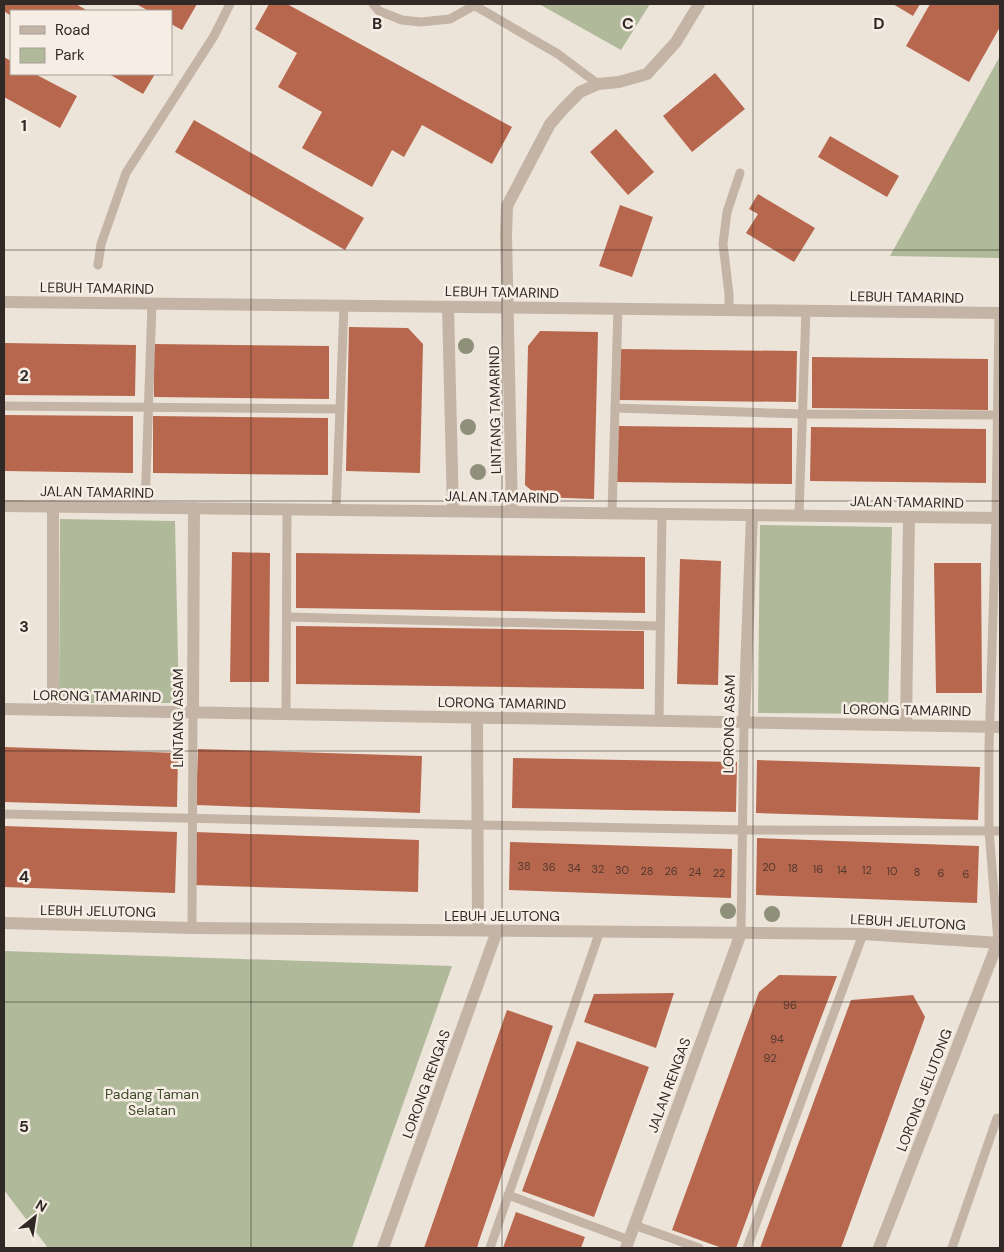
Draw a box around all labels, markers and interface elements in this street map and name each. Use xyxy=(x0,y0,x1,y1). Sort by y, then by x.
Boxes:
legend xyxy=(10,10,172,75)
text: B xyxy=(372,13,382,34)
text: C xyxy=(622,13,634,34)
text: D xyxy=(873,13,885,34)
text: Road xyxy=(55,20,90,40)
text: Park xyxy=(55,45,85,65)
text: 1 xyxy=(21,115,27,136)
street label: LEBUH TAMARIND xyxy=(40,278,154,298)
street label: LEBUH TAMARIND xyxy=(445,282,559,302)
street label: LEBUH TAMARIND xyxy=(850,287,964,307)
street label: LINTANG TAMARIND xyxy=(485,346,505,474)
text: 2 xyxy=(19,365,29,386)
street label: JALAN TAMARIND xyxy=(40,482,154,502)
street label: JALAN TAMARIND xyxy=(445,487,559,507)
street label: JALAN TAMARIND xyxy=(850,492,964,512)
text: 3 xyxy=(19,616,29,637)
street label: LINTANG ASAM xyxy=(169,669,187,767)
street label: LORONG ASAM xyxy=(719,674,739,774)
street label: LORONG TAMARIND xyxy=(33,686,161,706)
street label: LORONG TAMARIND xyxy=(438,693,566,713)
street label: LORONG TAMARIND xyxy=(843,700,971,720)
house number: 38 xyxy=(517,859,531,873)
house number: 36 xyxy=(542,860,556,874)
house number: 20 xyxy=(762,860,776,874)
house number: 34 xyxy=(567,861,581,875)
house number: 18 xyxy=(788,861,798,875)
house number: 32 xyxy=(592,862,604,876)
house number: 16 xyxy=(813,862,823,876)
house number: 30 xyxy=(615,863,629,877)
house number: 14 xyxy=(837,863,847,877)
house number: 12 xyxy=(862,863,872,877)
house number: 28 xyxy=(641,864,653,878)
house number: 26 xyxy=(664,864,678,878)
house number: 10 xyxy=(887,864,897,878)
house number: 24 xyxy=(689,865,702,879)
house number: 8 xyxy=(914,865,920,879)
text: 4 xyxy=(19,866,29,887)
house number: 22 xyxy=(713,866,725,880)
house number: 6 xyxy=(938,866,945,880)
house number: 6 xyxy=(963,867,970,881)
street label: LEBUH JELUTONG xyxy=(40,901,156,921)
street label: LEBUH JELUTONG xyxy=(444,907,560,925)
street label: LEBUH JELUTONG xyxy=(850,910,966,934)
house number: 96 xyxy=(783,998,797,1012)
street label: LORONG JELUTONG xyxy=(892,1026,956,1154)
street label: LORONG RENGAS xyxy=(398,1027,454,1141)
house number: 94 xyxy=(770,1032,784,1046)
street label: JALAN RENGAS xyxy=(643,1035,695,1135)
house number: 92 xyxy=(763,1051,777,1065)
park label: Padang Taman Selatan xyxy=(105,1085,199,1119)
text: 5 xyxy=(19,1116,29,1137)
north arrow xyxy=(10,1192,60,1242)
text: N xyxy=(33,1195,50,1216)

